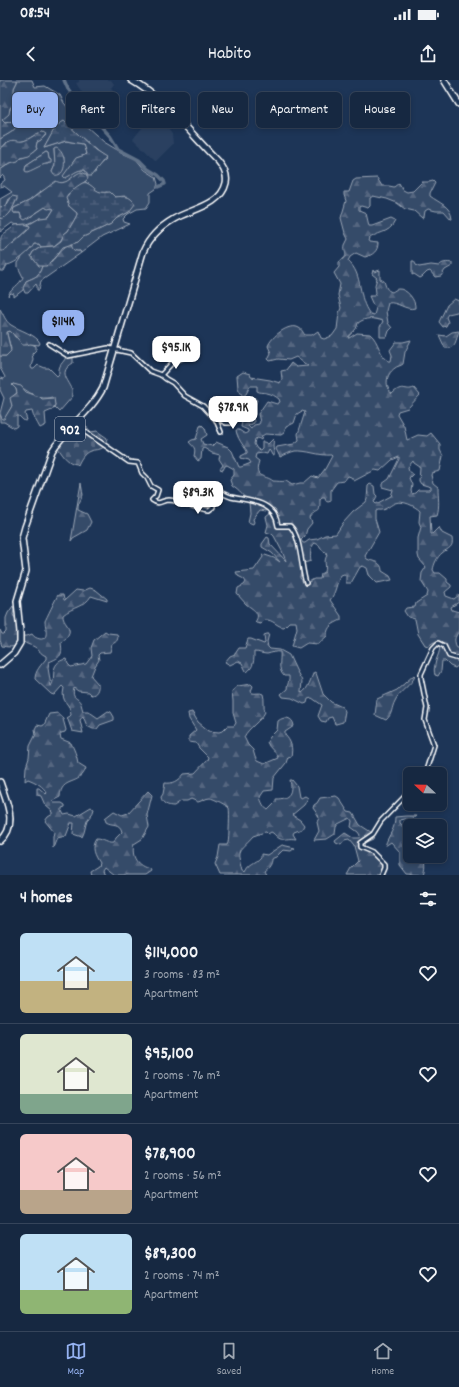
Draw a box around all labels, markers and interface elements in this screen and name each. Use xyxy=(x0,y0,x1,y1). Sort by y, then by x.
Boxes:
text: 08:54 xyxy=(20,3,50,25)
text: Habito xyxy=(208,42,251,67)
icon: back xyxy=(20,43,42,65)
icon: share xyxy=(417,43,439,65)
chip: Buy xyxy=(12,92,58,128)
chip: Rent xyxy=(66,92,119,128)
chip: Filters xyxy=(127,92,190,128)
chip: New xyxy=(198,92,248,128)
chip: Apartment xyxy=(256,92,342,128)
chip: House xyxy=(350,92,410,128)
pin: $114K xyxy=(35,310,91,344)
text: $114K xyxy=(51,313,75,332)
pin: $95.1K xyxy=(143,336,209,370)
text: $95.1K xyxy=(161,339,191,358)
pin: $78.9K xyxy=(200,396,266,430)
text: $78.9K xyxy=(218,399,248,418)
road number: 902 xyxy=(55,417,85,441)
pin: $89.3K xyxy=(165,481,231,515)
text: $89.3K xyxy=(182,484,214,503)
north arrow xyxy=(403,767,447,811)
map controls xyxy=(403,767,447,863)
button: layers xyxy=(403,819,447,863)
text: 4 homes xyxy=(20,887,73,911)
icon: filters xyxy=(417,888,439,910)
text: $114,000 xyxy=(144,942,198,966)
icon: home xyxy=(52,949,100,997)
icon: heart xyxy=(417,962,439,984)
text: 3 rooms · 83 m² xyxy=(144,966,220,985)
text: Apartment xyxy=(144,985,198,1004)
text: $95,100 xyxy=(144,1043,194,1067)
icon: home xyxy=(52,1050,100,1098)
icon: heart xyxy=(417,1063,439,1085)
text: 2 rooms · 76 m² xyxy=(144,1067,220,1086)
text: Apartment xyxy=(144,1086,198,1105)
text: $78,900 xyxy=(144,1143,196,1167)
icon: home xyxy=(52,1150,100,1198)
icon: heart xyxy=(417,1163,439,1185)
text: 2 rooms · 56 m² xyxy=(144,1167,221,1186)
text: Apartment xyxy=(144,1186,198,1205)
text: $89,300 xyxy=(144,1243,197,1267)
icon: home xyxy=(52,1250,100,1298)
icon: heart xyxy=(417,1263,439,1285)
text: 2 rooms · 74 m² xyxy=(144,1267,219,1286)
text: Apartment xyxy=(144,1286,198,1305)
tab: Map xyxy=(65,1340,87,1380)
tab: Saved xyxy=(217,1340,241,1380)
tab: Home xyxy=(371,1340,394,1380)

